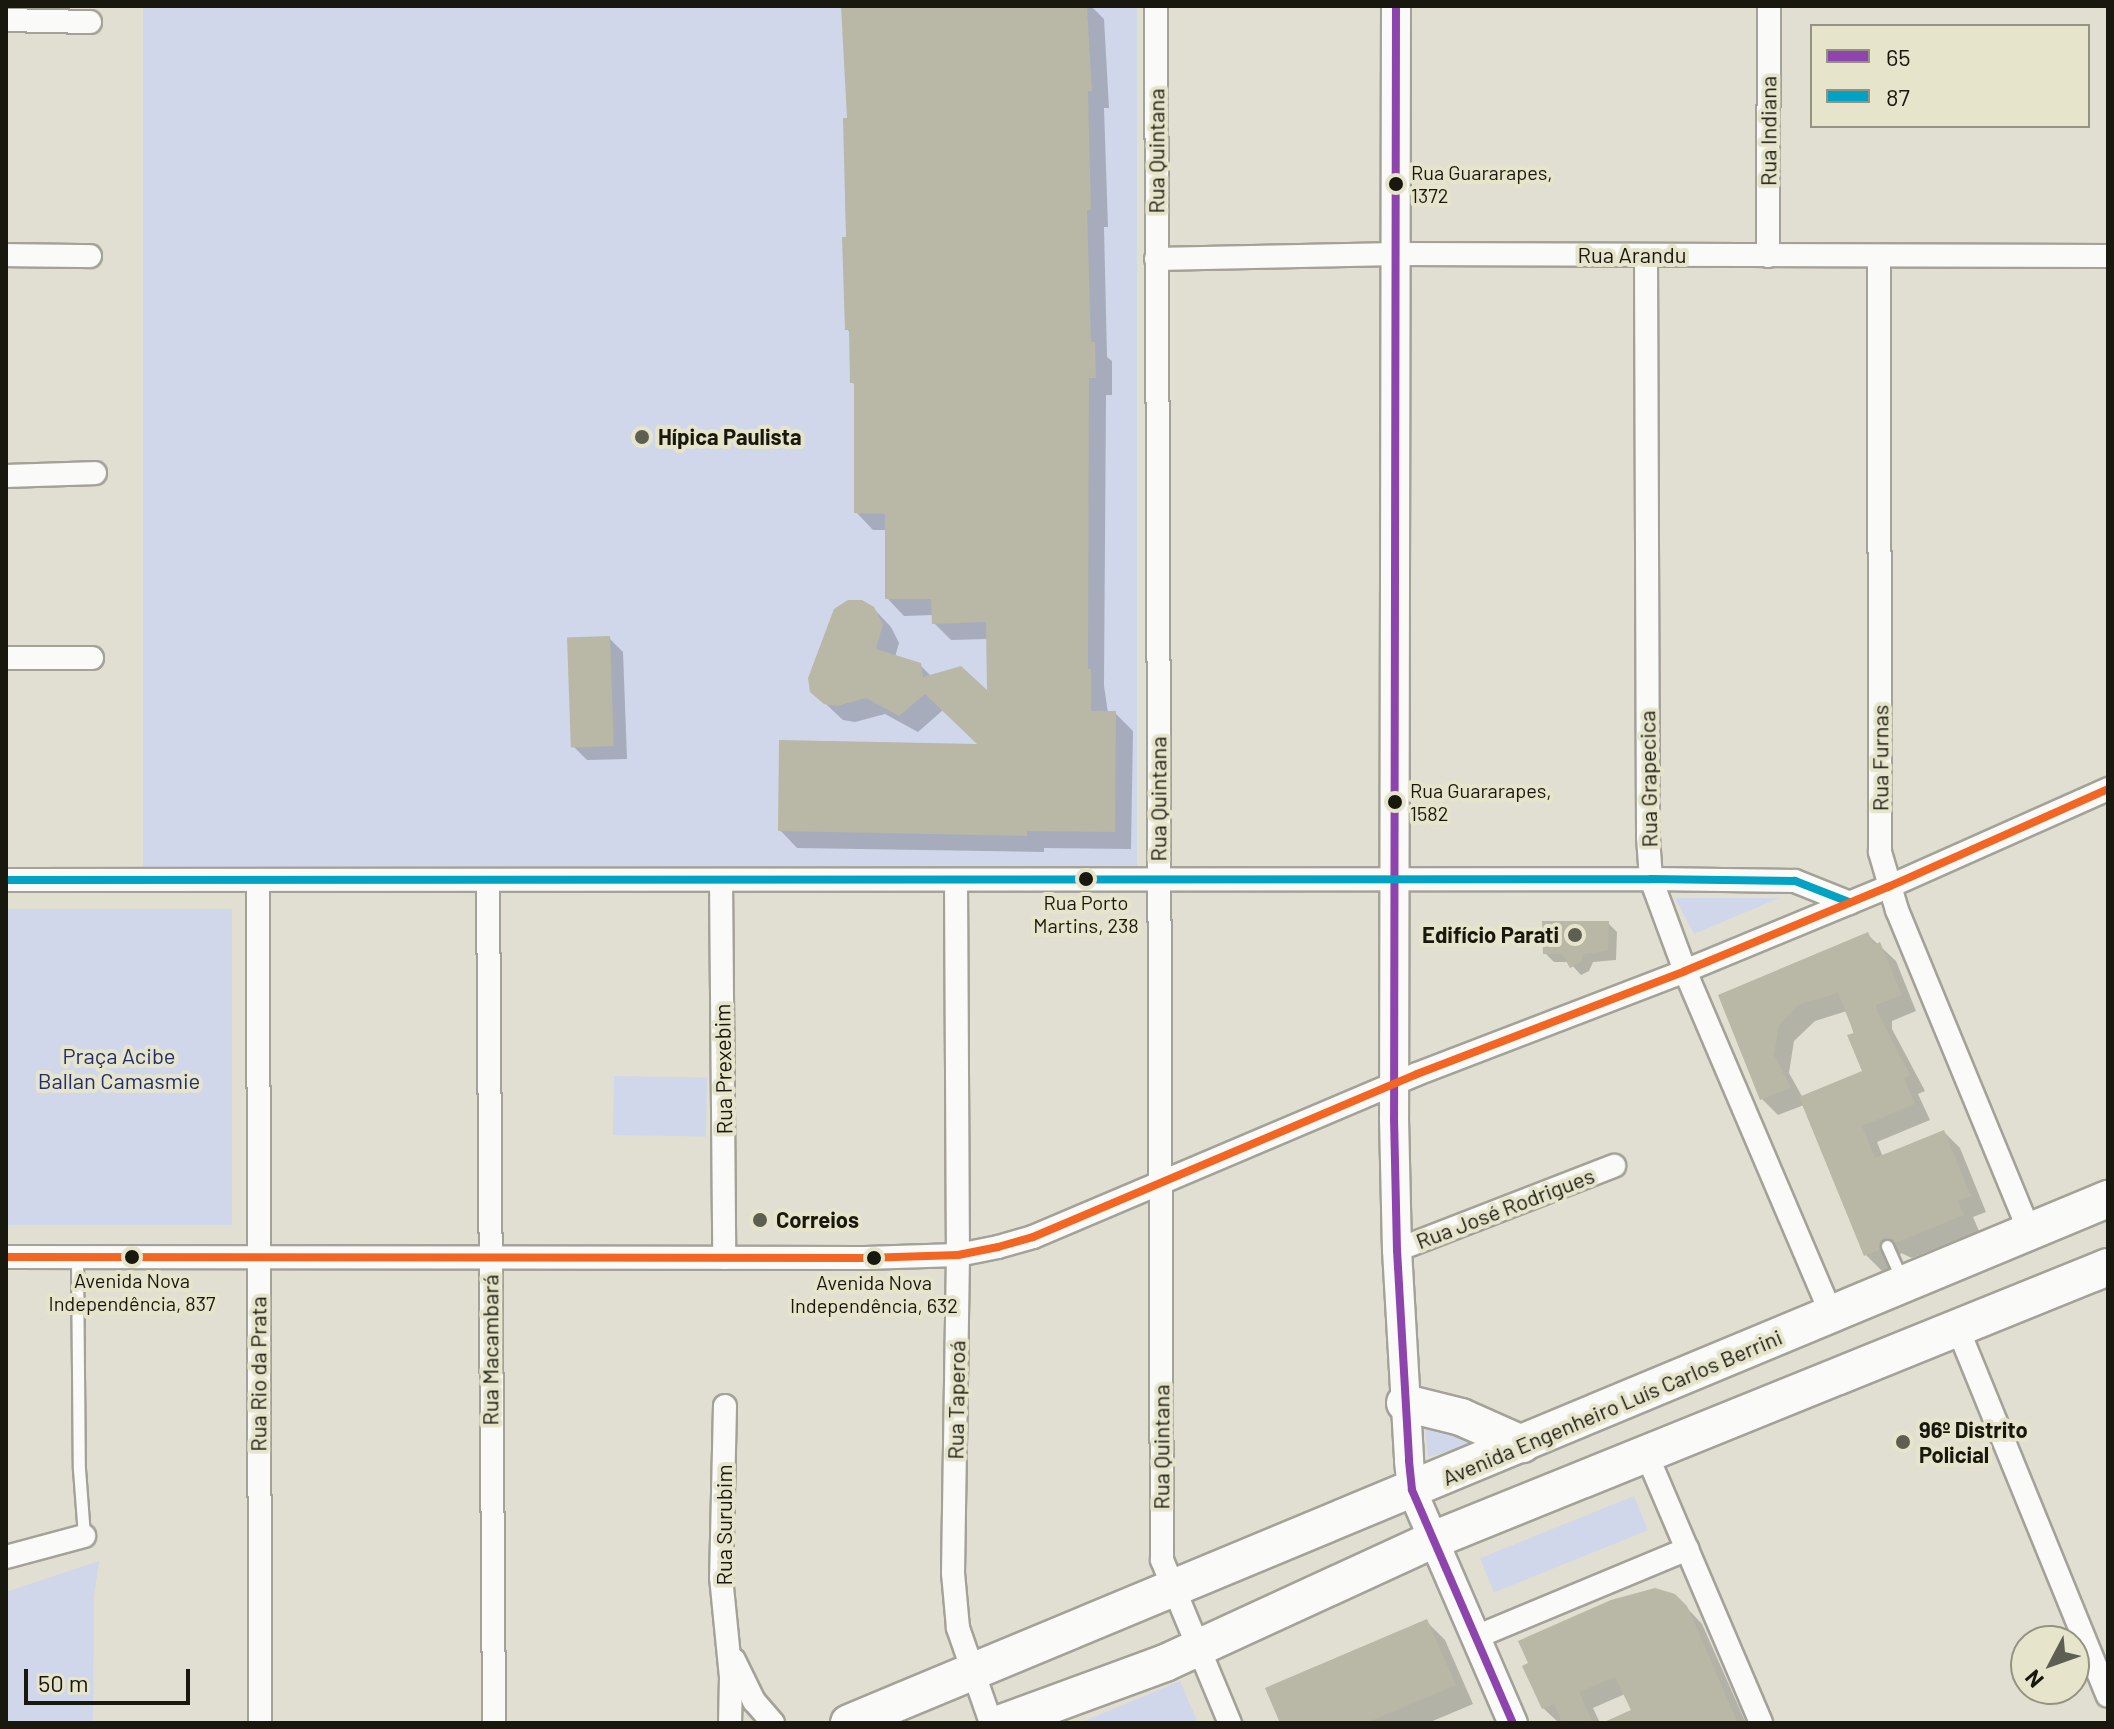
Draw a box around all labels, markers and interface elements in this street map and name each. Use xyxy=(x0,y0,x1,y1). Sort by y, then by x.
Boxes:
legend xyxy=(1810,24,2090,128)
text: 65 xyxy=(1886,42,1911,71)
street label: Rua Indiana xyxy=(1755,76,1781,186)
text: 87 xyxy=(1886,82,1910,111)
street label: Rua Quintana xyxy=(1143,88,1169,214)
place label: Rua Guararapes, 1372 xyxy=(1411,160,1553,207)
marker: Rua Guararapes, 1372 xyxy=(1388,176,1404,192)
street label: Rua Arandu xyxy=(1578,242,1686,268)
place label: Hípica Paulista xyxy=(658,424,802,450)
marker: Hípica Paulista xyxy=(633,428,651,446)
street label: Rua Furnas xyxy=(1867,705,1893,811)
street label: Rua Grapecica xyxy=(1634,710,1662,848)
street label: Rua Quintana xyxy=(1145,736,1171,862)
place label: Rua Guararapes, 1582 xyxy=(1410,778,1552,825)
marker: Rua Guararapes, 1582 xyxy=(1387,794,1403,810)
marker: Rua Porto Martins, 238 xyxy=(1078,871,1094,887)
place label: Rua Porto Martins, 238 xyxy=(1033,890,1139,937)
place label: Edifício Parati xyxy=(1422,922,1559,948)
marker: Edifício Parati xyxy=(1566,926,1584,944)
street label: Rua Prexebim xyxy=(709,1003,737,1135)
park label: Praça Acibe Ballan Camasmie xyxy=(38,1042,200,1094)
street label: Rua José Rodrigues xyxy=(1412,1162,1598,1254)
place label: Correios xyxy=(776,1207,859,1233)
marker: Correios xyxy=(751,1211,769,1229)
marker: Avenida Nova Independência, 837 xyxy=(124,1249,140,1265)
marker: Avenida Nova Independência, 632 xyxy=(866,1250,882,1266)
place label: Avenida Nova Independência, 837 xyxy=(49,1268,215,1315)
place label: Avenida Nova Independência, 632 xyxy=(790,1270,958,1317)
street label: Rua Macambará xyxy=(477,1274,503,1426)
street label: Rua Rio da Prata xyxy=(245,1296,271,1452)
street label: Avenida Engenheiro Luís Carlos Berrini xyxy=(1438,1323,1786,1491)
street label: Rua Taperoá xyxy=(942,1340,970,1460)
street label: Rua Quintana xyxy=(1148,1384,1174,1510)
place label: 96º Distrito Policial xyxy=(1919,1416,2028,1468)
marker: 96º Distrito Policial xyxy=(1894,1433,1912,1451)
street label: Rua Surubim xyxy=(711,1464,737,1586)
north arrow xyxy=(2010,1625,2090,1705)
scale bar xyxy=(28,1653,194,1703)
text: N xyxy=(2019,1665,2048,1693)
text: 50 m xyxy=(38,1668,89,1697)

